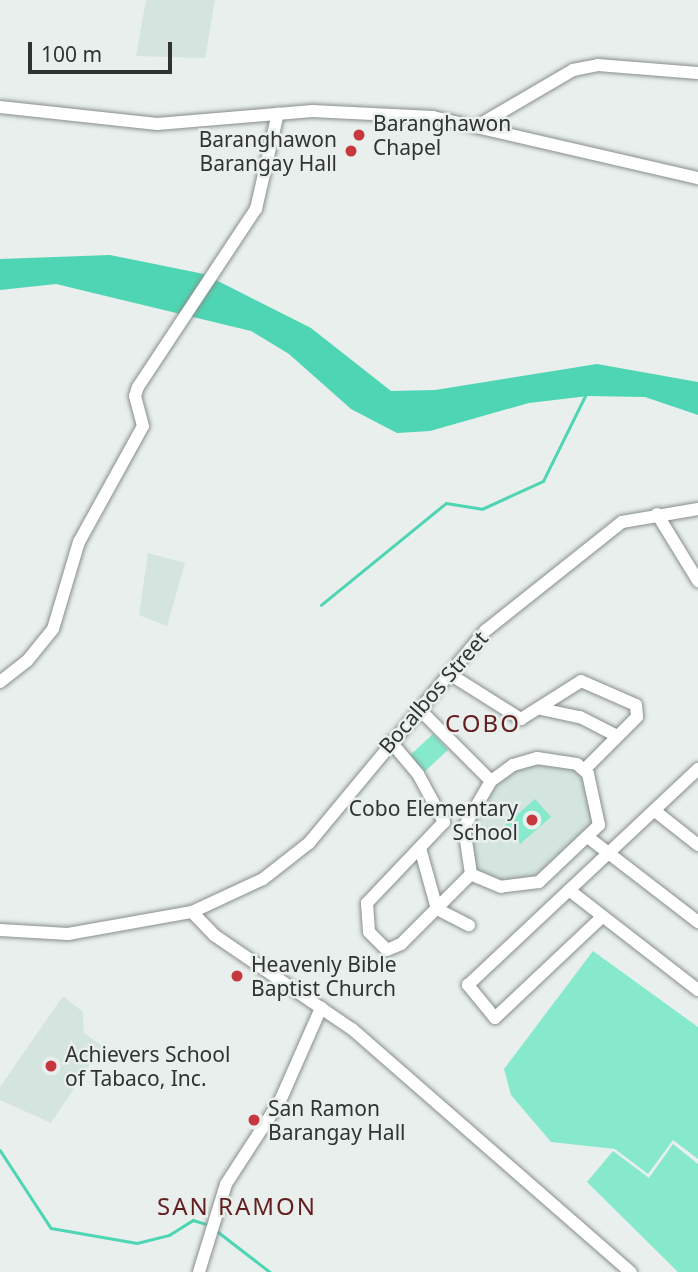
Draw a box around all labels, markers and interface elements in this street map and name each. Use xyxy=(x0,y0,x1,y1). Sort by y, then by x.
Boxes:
scale bar xyxy=(32,28,175,72)
text: 100 m xyxy=(41,40,102,68)
place label: Baranghawon Chapel xyxy=(373,110,511,160)
place label: Baranghawon Barangay Hall xyxy=(199,126,337,176)
marker: Baranghawon Chapel xyxy=(351,127,367,143)
marker: Baranghawon Barangay Hall xyxy=(343,143,359,159)
street label: Bocalbos Street xyxy=(373,626,493,758)
district label: COBO xyxy=(446,709,520,737)
place label: Cobo Elementary School xyxy=(349,795,518,845)
marker: Cobo Elementary School xyxy=(524,812,540,828)
place label: Heavenly Bible Baptist Church xyxy=(251,951,397,1001)
marker: Heavenly Bible Baptist Church xyxy=(229,968,245,984)
place label: Achievers School of Tabaco, Inc. xyxy=(65,1041,230,1091)
marker: Achievers School of Tabaco, Inc. xyxy=(43,1058,59,1074)
place label: San Ramon Barangay Hall xyxy=(268,1095,405,1145)
marker: San Ramon Barangay Hall xyxy=(246,1112,262,1128)
district label: SAN RAMON xyxy=(158,1192,316,1220)

